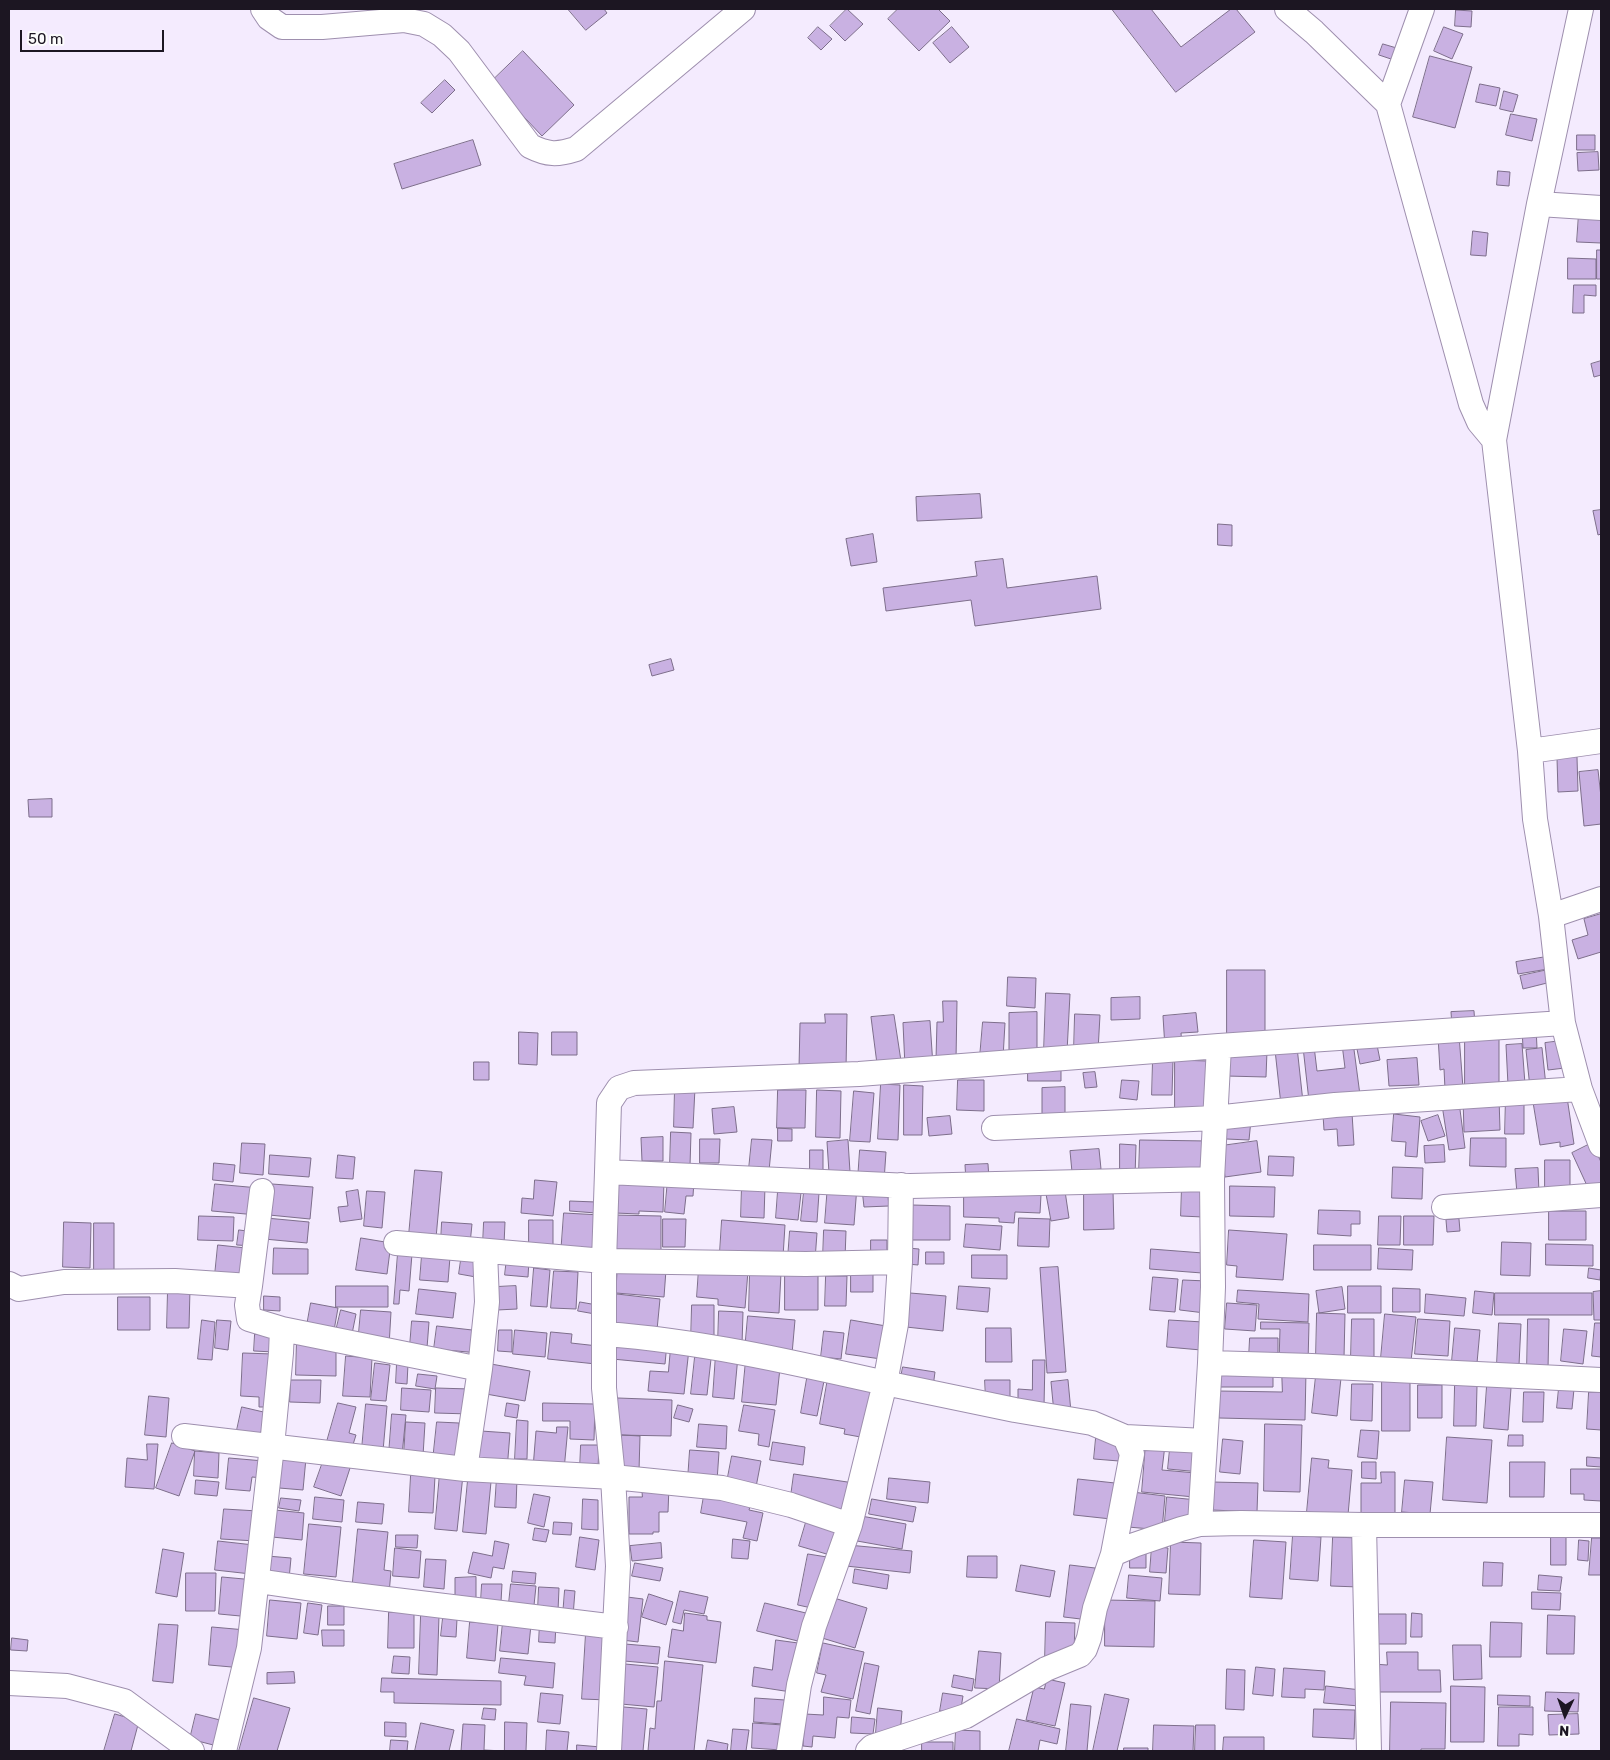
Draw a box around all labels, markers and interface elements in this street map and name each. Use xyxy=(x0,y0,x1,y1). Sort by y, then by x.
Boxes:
scale bar xyxy=(22,20,166,52)
text: 50 m xyxy=(28,30,63,48)
north arrow xyxy=(1540,1690,1590,1740)
text: N xyxy=(1559,1722,1570,1739)

